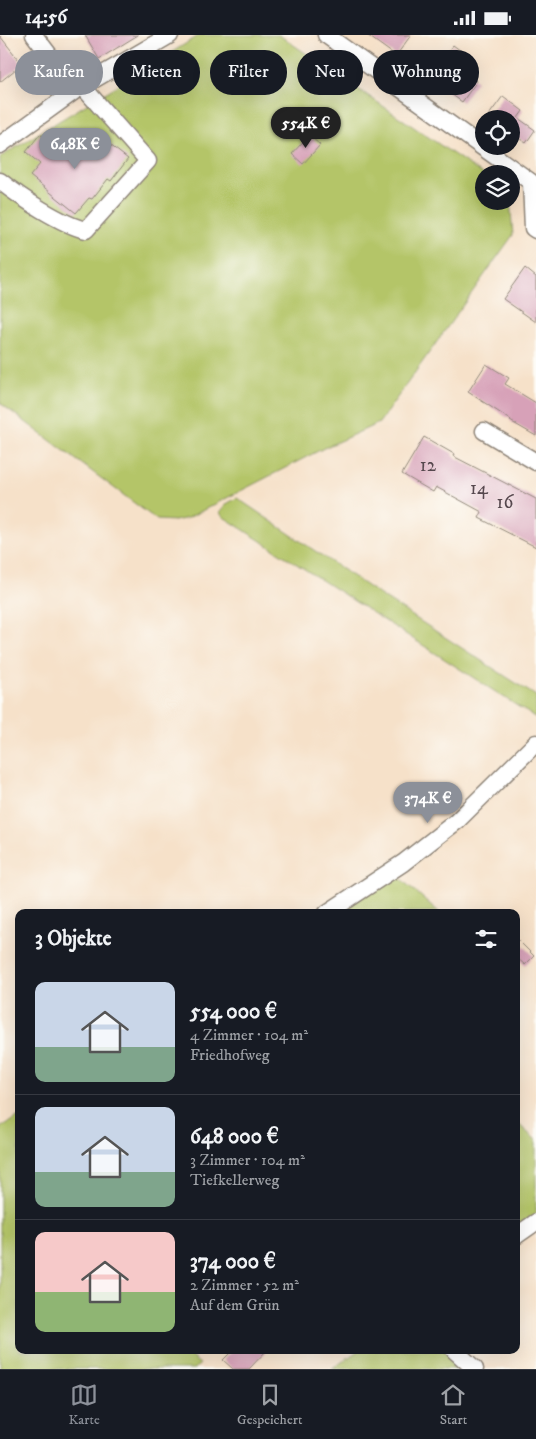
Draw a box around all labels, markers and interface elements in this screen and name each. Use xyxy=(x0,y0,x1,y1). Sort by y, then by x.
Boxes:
text: 14:56 xyxy=(25,6,67,29)
chip: Kaufen xyxy=(15,50,103,95)
chip: Mieten xyxy=(113,50,200,95)
chip: Filter xyxy=(210,50,287,95)
chip: Neu xyxy=(297,50,363,95)
chip: Wohnung xyxy=(373,50,479,95)
pin: 554K € xyxy=(265,107,347,149)
map controls xyxy=(475,110,520,210)
button: locate xyxy=(475,110,520,155)
text: 554K € xyxy=(282,113,330,133)
pin: 648K € xyxy=(34,127,116,170)
text: 648K € xyxy=(50,134,100,154)
button: layers xyxy=(475,165,520,210)
house number: 12 xyxy=(420,454,437,477)
house number: 14 xyxy=(470,477,489,500)
house number: 16 xyxy=(497,491,515,514)
pin: 374K € xyxy=(387,781,469,824)
text: 374K € xyxy=(404,788,452,808)
icon: filters xyxy=(472,925,500,953)
text: 3 Objekte xyxy=(35,926,112,952)
text: 554 000 € xyxy=(190,999,277,1025)
icon: home xyxy=(75,1002,135,1062)
text: 4 Zimmer · 104 m² xyxy=(190,1025,308,1045)
text: Friedhofweg xyxy=(190,1045,270,1065)
text: 648 000 € xyxy=(190,1124,279,1150)
icon: home xyxy=(75,1127,135,1187)
text: 3 Zimmer · 104 m² xyxy=(190,1150,305,1170)
text: Tiefkellerweg xyxy=(190,1170,279,1190)
text: 374 000 € xyxy=(190,1249,276,1275)
icon: home xyxy=(75,1252,135,1312)
text: 2 Zimmer · 52 m² xyxy=(190,1275,299,1295)
text: Auf dem Grün xyxy=(190,1295,280,1315)
tab: Karte xyxy=(69,1381,100,1429)
tab: Gespeichert xyxy=(237,1381,302,1429)
tab: Start xyxy=(439,1381,467,1429)

